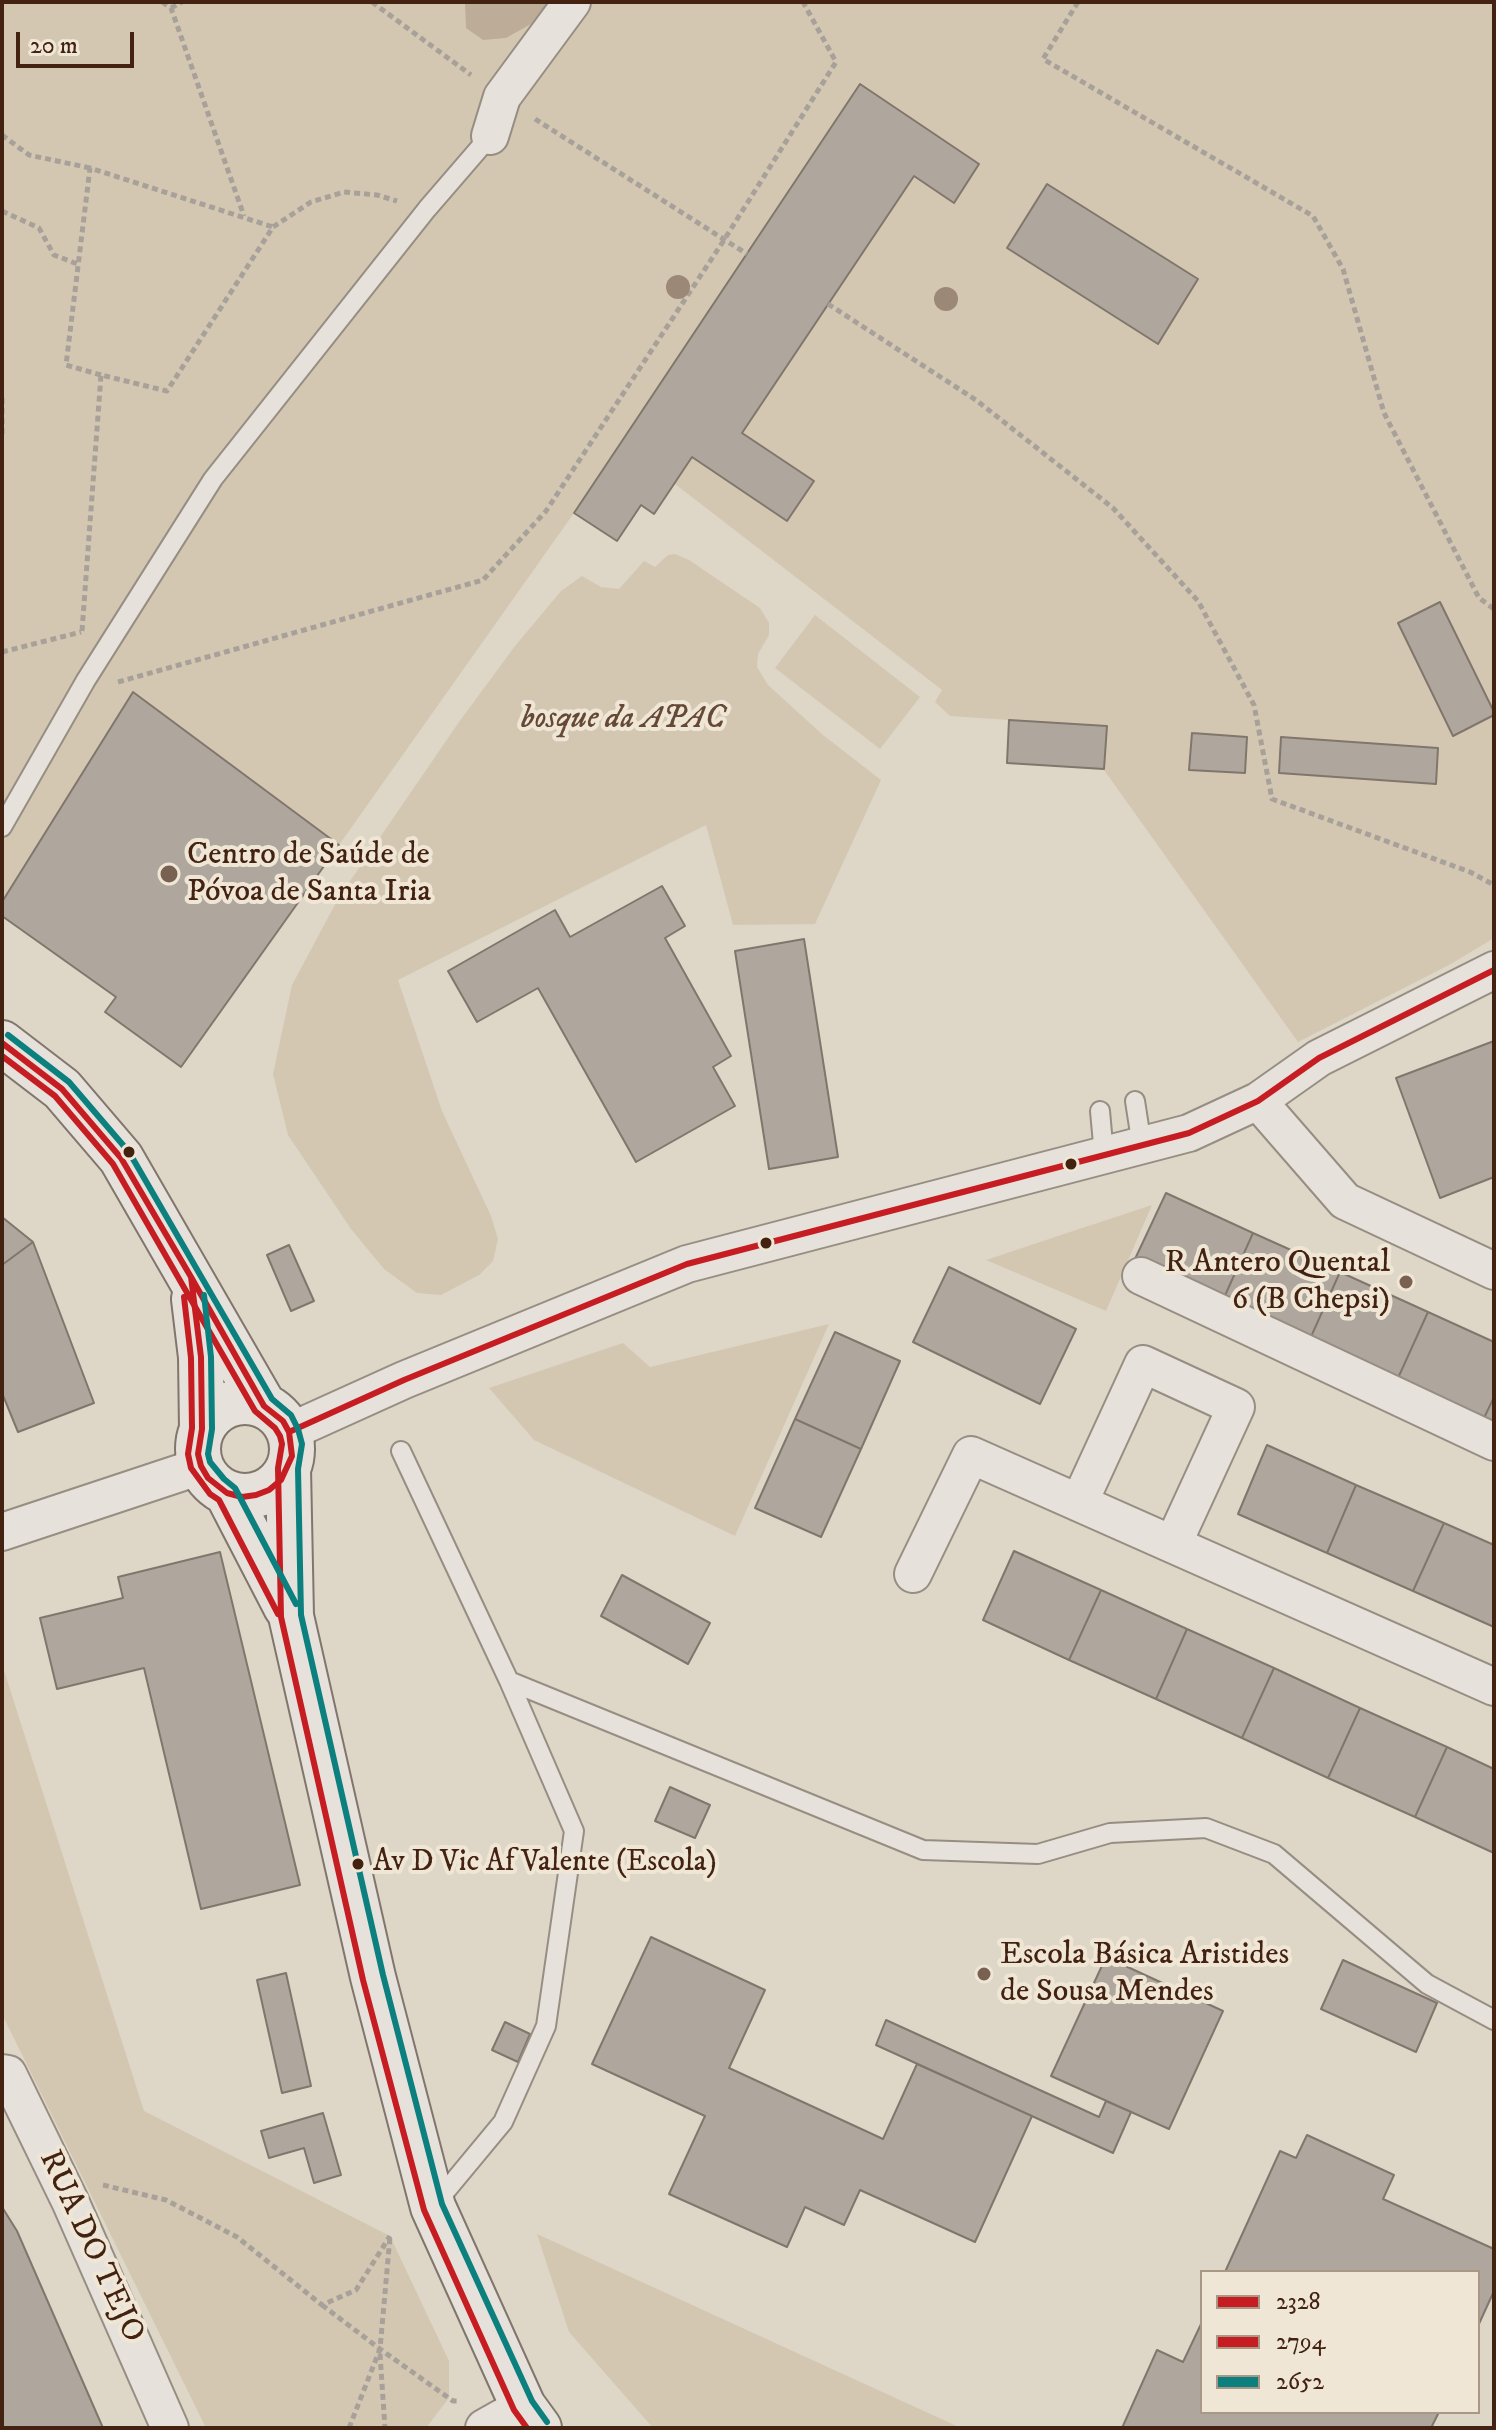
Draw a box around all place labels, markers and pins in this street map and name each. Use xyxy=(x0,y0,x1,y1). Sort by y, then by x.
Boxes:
place label: Centro de Saúde de Póvoa de Santa Iria xyxy=(187,837,431,912)
marker: Centro de Saúde de Póvoa de Santa Iria xyxy=(158,863,180,885)
unlabelled marker xyxy=(121,1144,137,1160)
unlabelled marker xyxy=(1063,1156,1079,1172)
unlabelled marker xyxy=(758,1235,774,1251)
place label: R Antero Quental 6 (B Chepsi) xyxy=(1165,1245,1390,1320)
marker: R Antero Quental 6 (B Chepsi) xyxy=(1397,1273,1415,1291)
place label: Av D Vic Af Valente (Escola) xyxy=(373,1846,717,1882)
marker: Av D Vic Af Valente (Escola) xyxy=(350,1856,366,1872)
place label: Escola Básica Aristides de Sousa Mendes xyxy=(1000,1937,1289,2012)
marker: Escola Básica Aristides de Sousa Mendes xyxy=(975,1965,993,1983)

